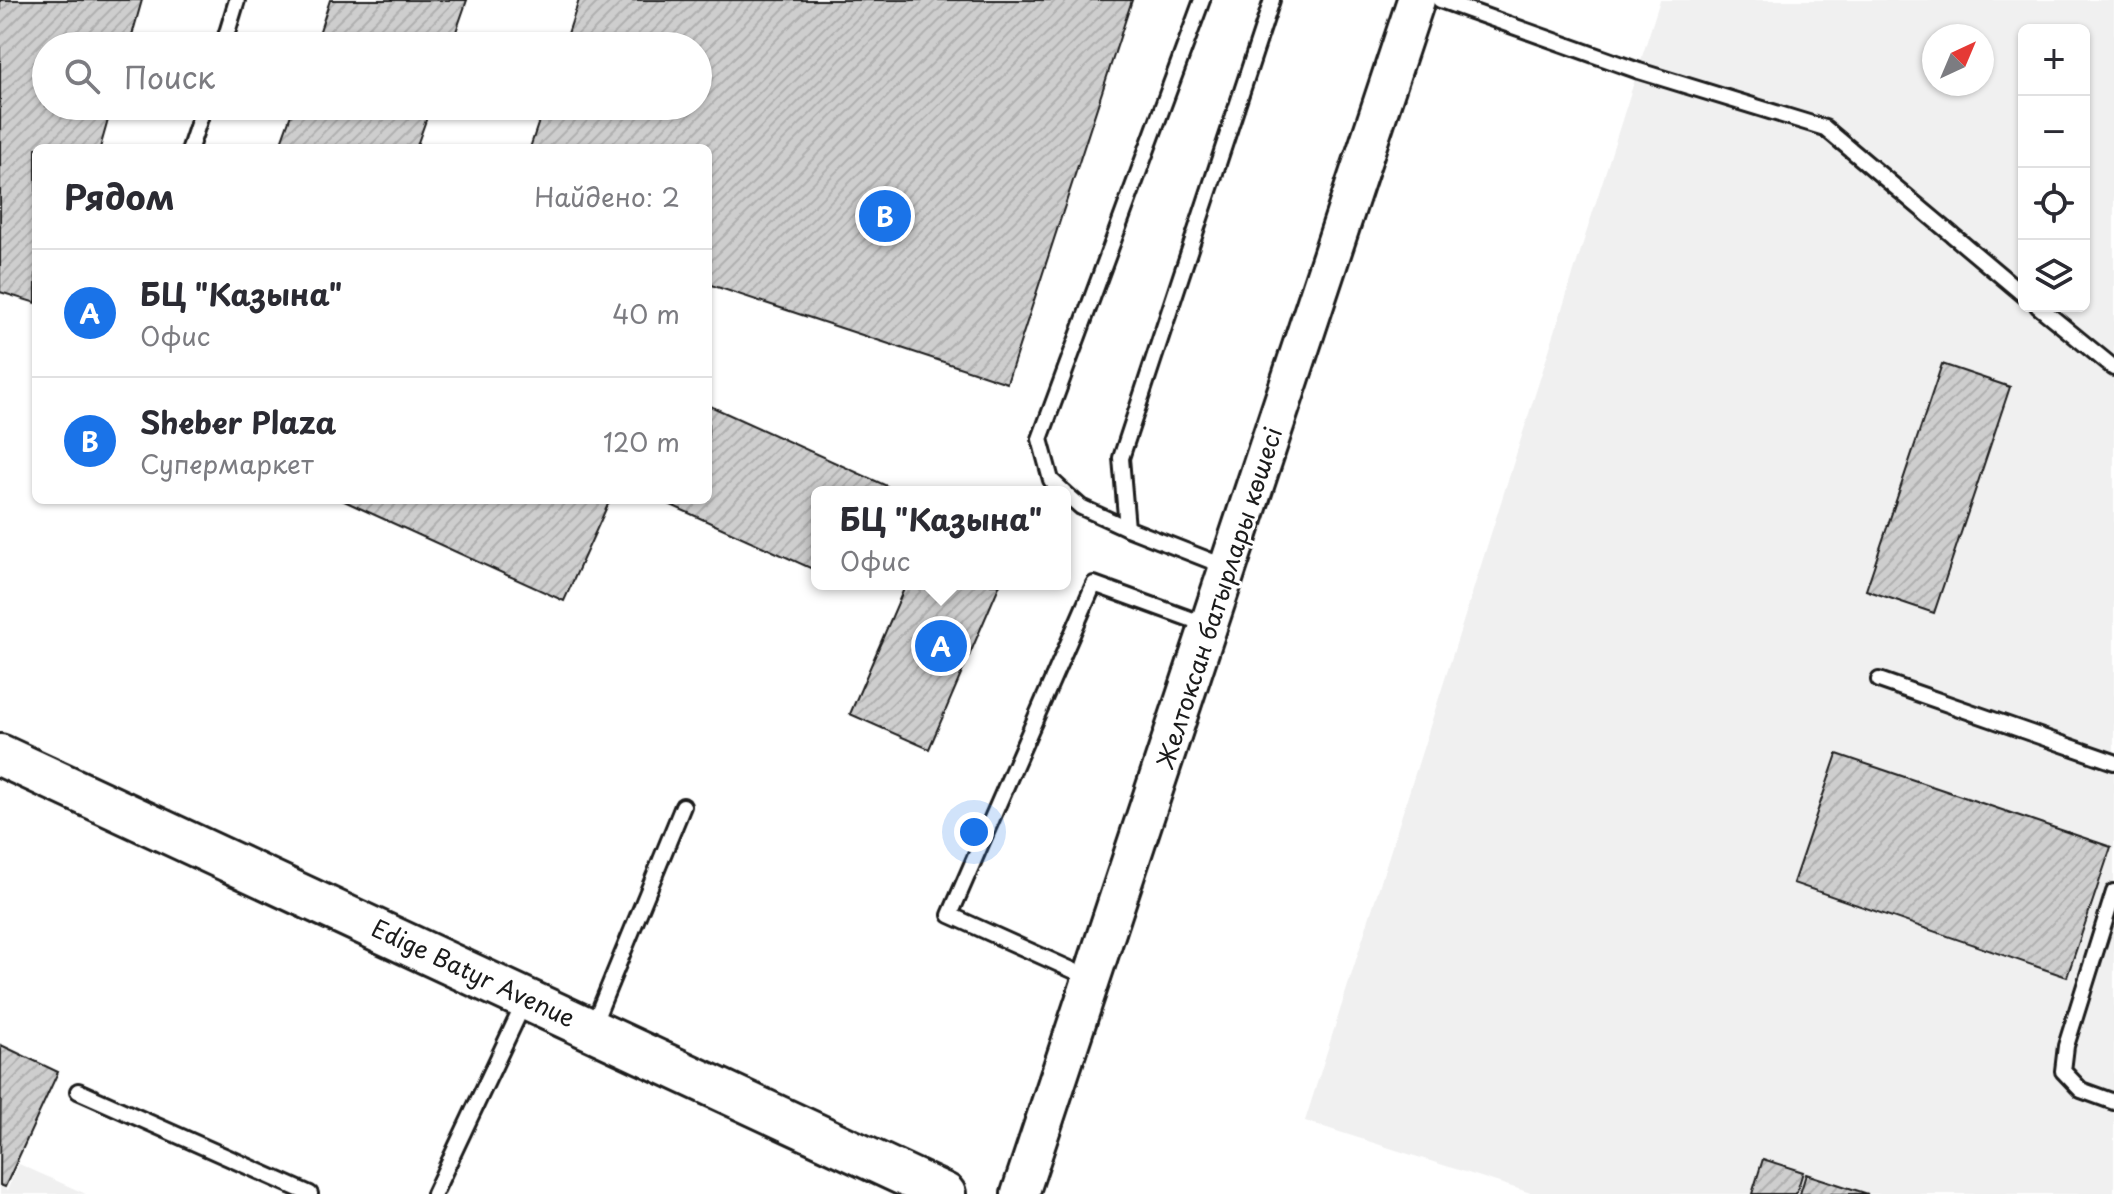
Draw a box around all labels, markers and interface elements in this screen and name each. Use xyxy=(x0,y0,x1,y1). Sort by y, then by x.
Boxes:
north arrow xyxy=(1922,24,1994,96)
map controls xyxy=(2018,24,2090,312)
button: + xyxy=(2018,24,2090,96)
search box xyxy=(32,32,712,120)
icon: search xyxy=(60,54,104,98)
text: Поиск xyxy=(124,54,215,99)
button: − xyxy=(2018,96,2090,168)
button: locate xyxy=(2018,168,2090,240)
text: Рядом xyxy=(64,170,175,222)
text: Найдено: 2 xyxy=(534,177,680,216)
pin: B xyxy=(859,186,911,246)
button: layers xyxy=(2018,240,2090,312)
text: БЦ "Казына" xyxy=(140,271,342,316)
text: A xyxy=(80,294,100,333)
text: 40 m xyxy=(612,294,680,333)
text: Офис xyxy=(140,316,210,355)
text: Sheber Plaza xyxy=(140,399,336,444)
text: B xyxy=(81,422,99,461)
text: 120 m xyxy=(603,422,680,461)
street label: Желтоксан батырлары көшесі xyxy=(1146,422,1290,773)
text: Супермаркет xyxy=(140,444,314,483)
popup xyxy=(811,486,1071,590)
text: БЦ "Казына" xyxy=(840,496,1042,541)
text: Офис xyxy=(840,541,910,580)
pin: A xyxy=(915,616,967,676)
your location xyxy=(954,812,994,852)
street label: Edige Batyr Avenue xyxy=(366,909,581,1035)

